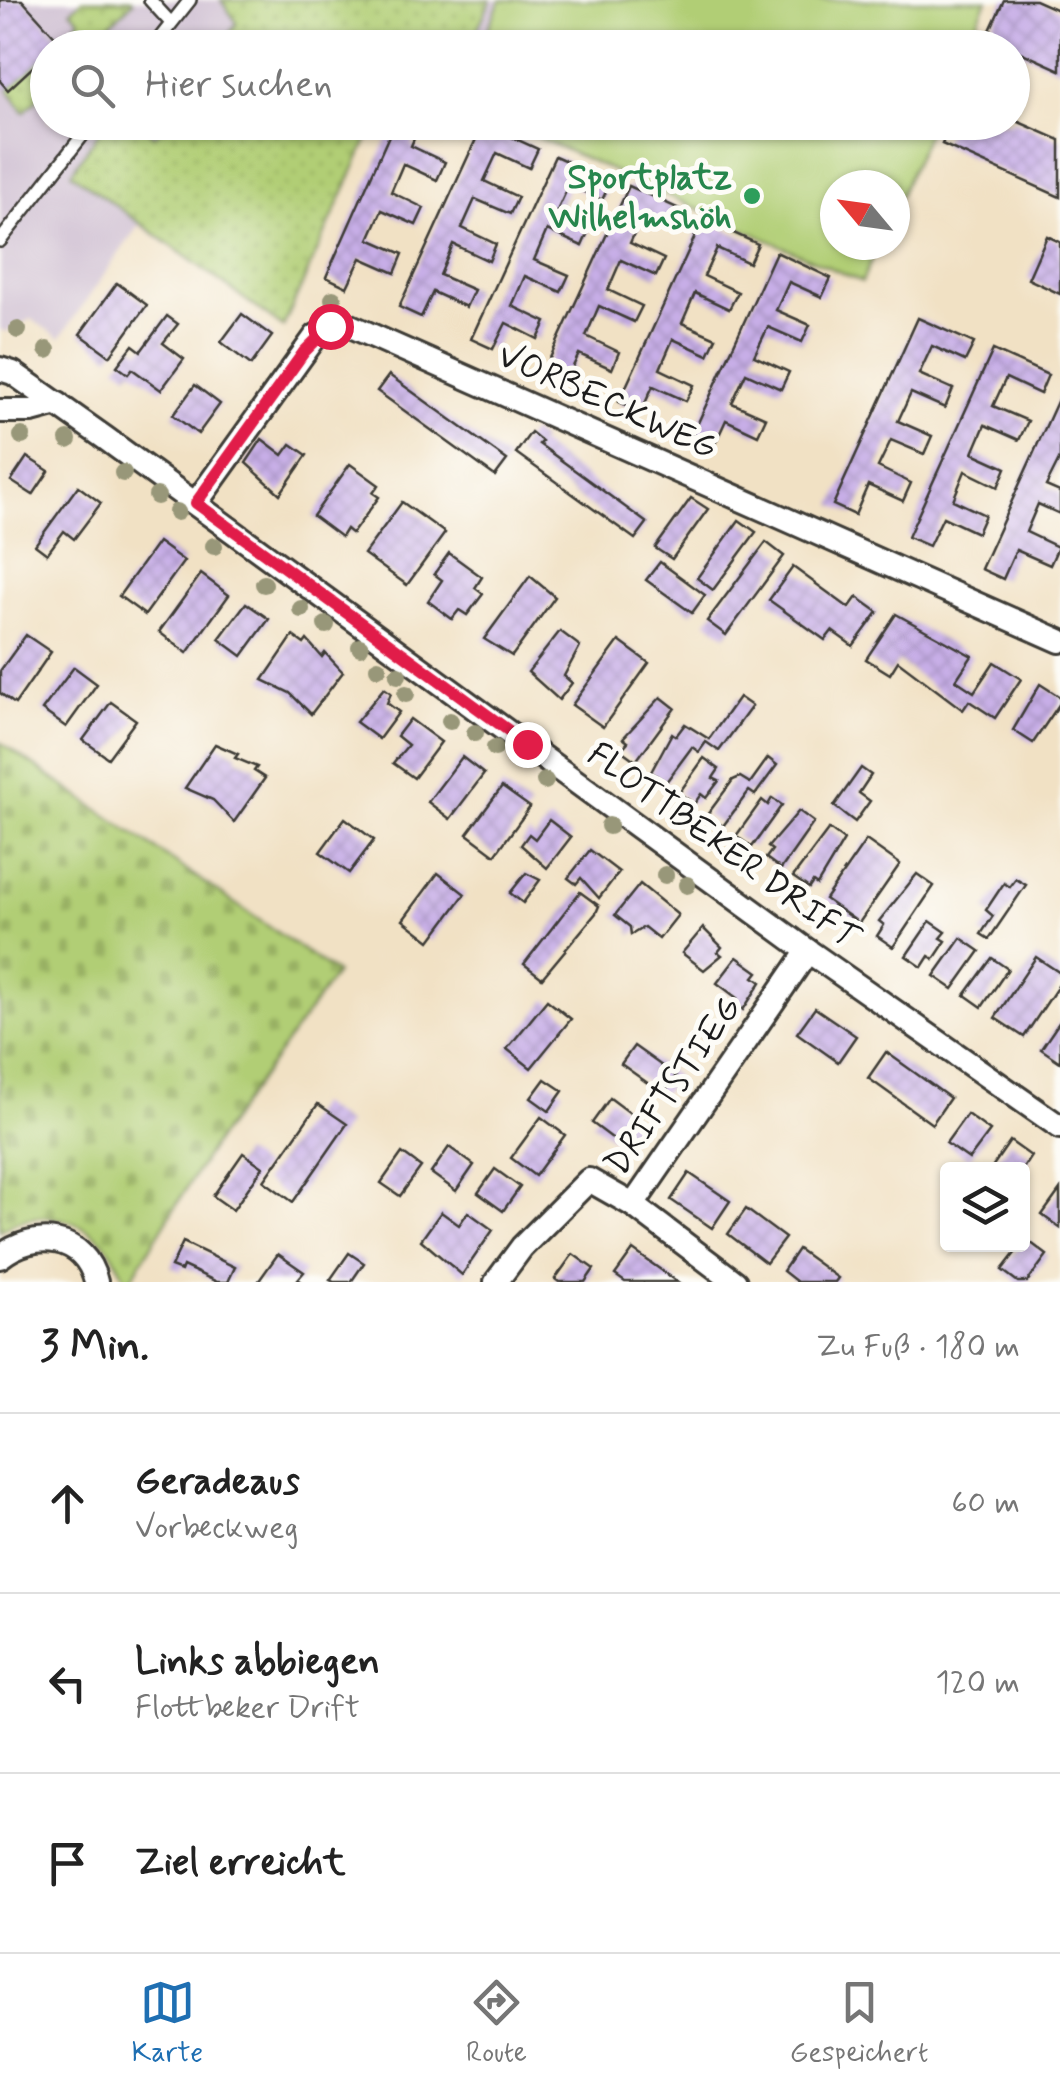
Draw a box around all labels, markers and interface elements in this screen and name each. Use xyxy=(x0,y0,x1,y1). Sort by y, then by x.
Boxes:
search box xyxy=(30,30,1030,140)
icon: search xyxy=(65,58,120,113)
text: Hier suchen xyxy=(145,61,333,110)
place label: Sportplatz Wilhelmshöh xyxy=(549,155,732,241)
north arrow xyxy=(820,170,910,260)
marker: Sportplatz Wilhelmshöh xyxy=(741,185,763,207)
route start xyxy=(308,304,354,350)
street label: VORBECKWEG xyxy=(490,333,724,471)
route end xyxy=(505,722,551,768)
street label: FLOTTBEKER DRIFT xyxy=(578,732,869,962)
street label: DRIFTSTIEG xyxy=(595,987,752,1185)
map controls xyxy=(940,1162,1030,1252)
button: layers xyxy=(940,1162,1030,1252)
text: 3 Min. xyxy=(40,1320,149,1375)
text: Zu Fuß · 180 m xyxy=(816,1326,1020,1368)
text: Geradeaus xyxy=(135,1458,300,1507)
icon: ahead xyxy=(40,1476,95,1531)
text: 60 m xyxy=(951,1482,1020,1524)
text: Vorbeckweg xyxy=(135,1507,298,1549)
text: Links abbiegen xyxy=(135,1638,380,1687)
icon: left xyxy=(40,1656,95,1711)
text: 120 m xyxy=(935,1662,1020,1704)
text: Flottbeker Drift xyxy=(135,1687,360,1729)
icon: arrive xyxy=(40,1836,95,1891)
text: Ziel erreicht xyxy=(135,1839,346,1888)
tab: Karte xyxy=(131,1975,203,2072)
tab: Route xyxy=(466,1975,527,2072)
tab: Gespeichert xyxy=(790,1975,929,2072)

